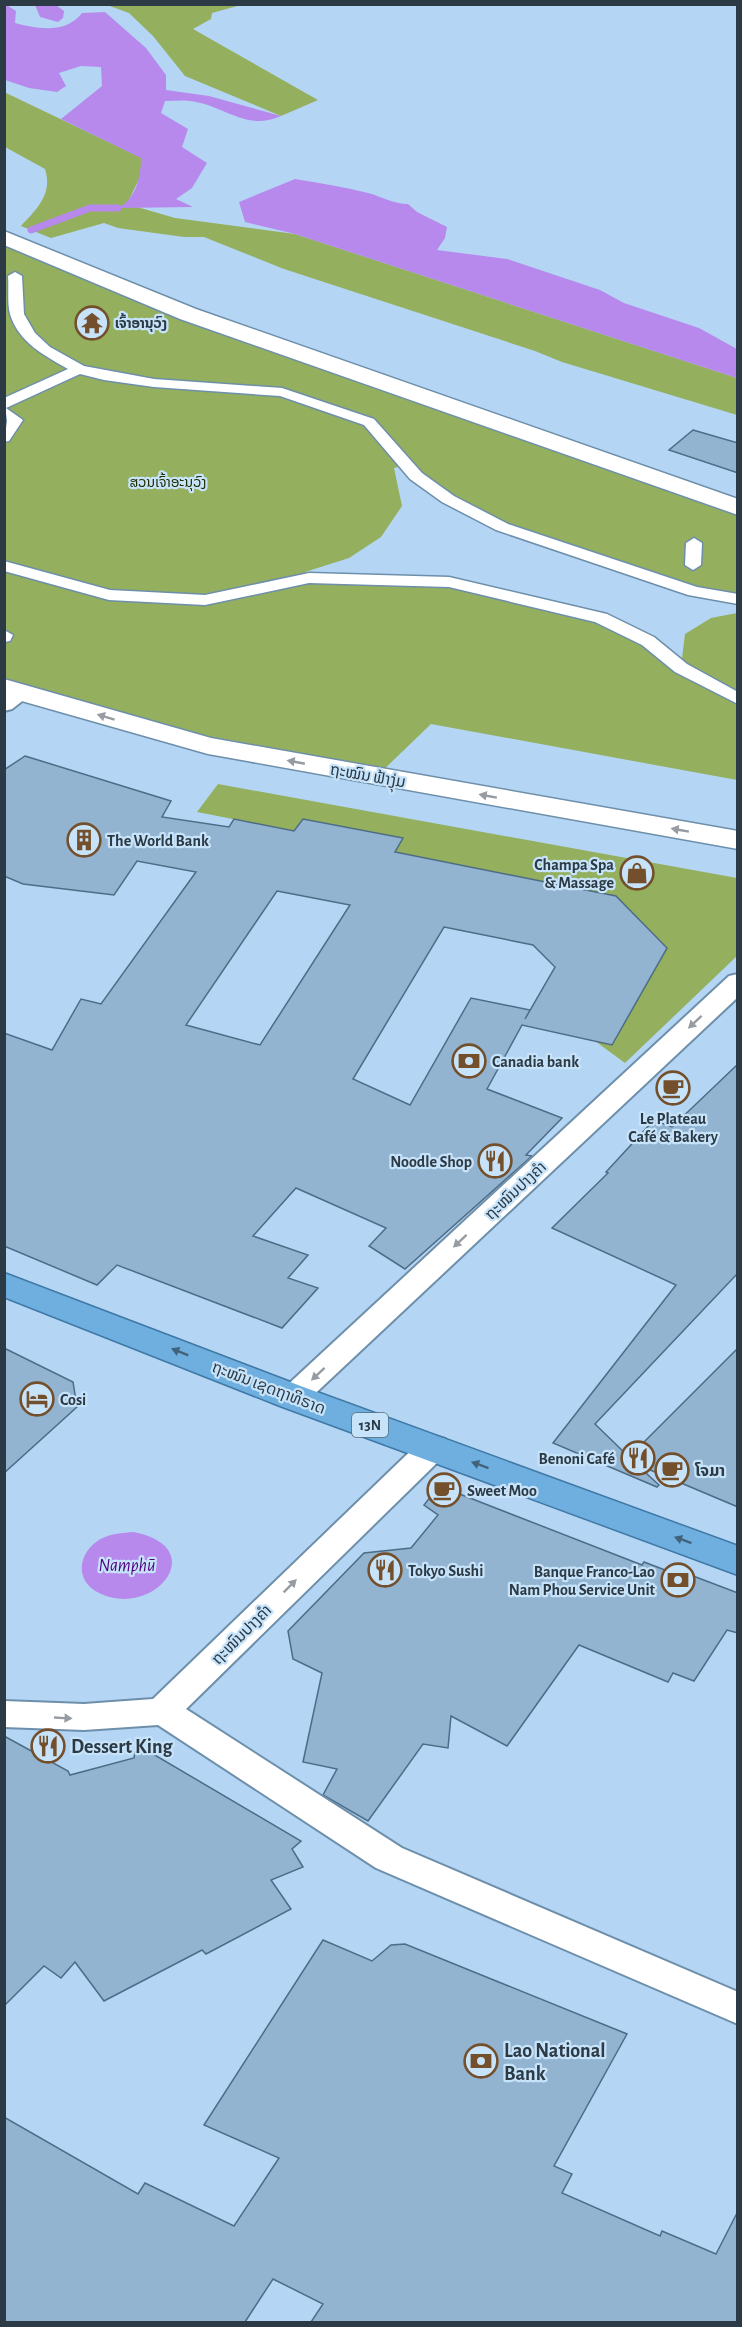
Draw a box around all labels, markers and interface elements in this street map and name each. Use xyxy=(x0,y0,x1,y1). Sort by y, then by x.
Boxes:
temple icon: ເຈົ້າອານຸວົງ xyxy=(74,305,110,341)
place label: ເຈົ້າອານຸວົງ xyxy=(115,312,167,332)
park label: ສວນເຈົ້າອະນຸວົງ xyxy=(129,472,207,491)
one-way arrow xyxy=(97,712,115,721)
one-way arrow xyxy=(286,757,305,766)
street label: ຖະໝົນ ຟ້າງຸ່ມ xyxy=(328,760,407,794)
one-way arrow xyxy=(478,791,497,800)
building icon: The World Bank xyxy=(66,822,102,858)
one-way arrow xyxy=(670,825,689,834)
place label: The World Bank xyxy=(107,833,209,849)
shop icon: Champa Spa & Massage xyxy=(619,855,655,891)
place label: Champa Spa & Massage xyxy=(534,857,614,891)
one-way arrow xyxy=(687,1015,702,1029)
bank icon: Canadia bank xyxy=(451,1043,487,1079)
place label: Canadia bank xyxy=(492,1054,579,1070)
cafe icon: Le Plateau Café & Bakery xyxy=(655,1070,691,1106)
place label: Le Plateau Café & Bakery xyxy=(628,1111,719,1146)
restaurant icon: Noodle Shop xyxy=(477,1143,513,1179)
place label: Noodle Shop xyxy=(390,1154,472,1170)
street label: ຖະໜົນປາງຄໍາ xyxy=(481,1158,549,1223)
one-way arrow xyxy=(454,1234,468,1248)
one-way arrow xyxy=(170,1347,188,1357)
street label: ຖະໜົນ ເຊດຖາທິຣາດ xyxy=(210,1358,328,1417)
one-way arrow xyxy=(310,1367,325,1381)
hotel icon: Cosi xyxy=(19,1381,55,1417)
place label: Cosi xyxy=(60,1392,86,1408)
road number: 13N xyxy=(352,1413,388,1437)
restaurant icon: Benoni Café xyxy=(620,1440,656,1476)
place label: Benoni Café xyxy=(538,1451,615,1467)
cafe icon: ໂຈມາ xyxy=(654,1452,690,1488)
one-way arrow xyxy=(471,1459,489,1469)
place label: ໂຈມາ xyxy=(694,1462,725,1479)
cafe icon: Sweet Moo xyxy=(426,1472,462,1508)
place label: Sweet Moo xyxy=(467,1483,537,1499)
one-way arrow xyxy=(674,1535,692,1544)
restaurant icon: Tokyo Sushi xyxy=(367,1552,403,1588)
water label: Namphū xyxy=(98,1557,156,1575)
bank icon: Banque Franco-Lao Nam Phou Service Unit xyxy=(660,1562,696,1598)
place label: Tokyo Sushi xyxy=(408,1563,483,1580)
place label: Banque Franco-Lao Nam Phou Service Unit xyxy=(509,1564,656,1598)
one-way arrow xyxy=(282,1579,296,1593)
street label: ຖະໜົນປາງຄໍາ xyxy=(208,1601,275,1668)
one-way arrow xyxy=(53,1713,72,1722)
restaurant icon: Dessert King xyxy=(30,1728,66,1764)
place label: Dessert King xyxy=(71,1737,174,1757)
place label: Lao National Bank xyxy=(504,2041,606,2084)
bank icon: Lao National Bank xyxy=(463,2043,499,2079)

